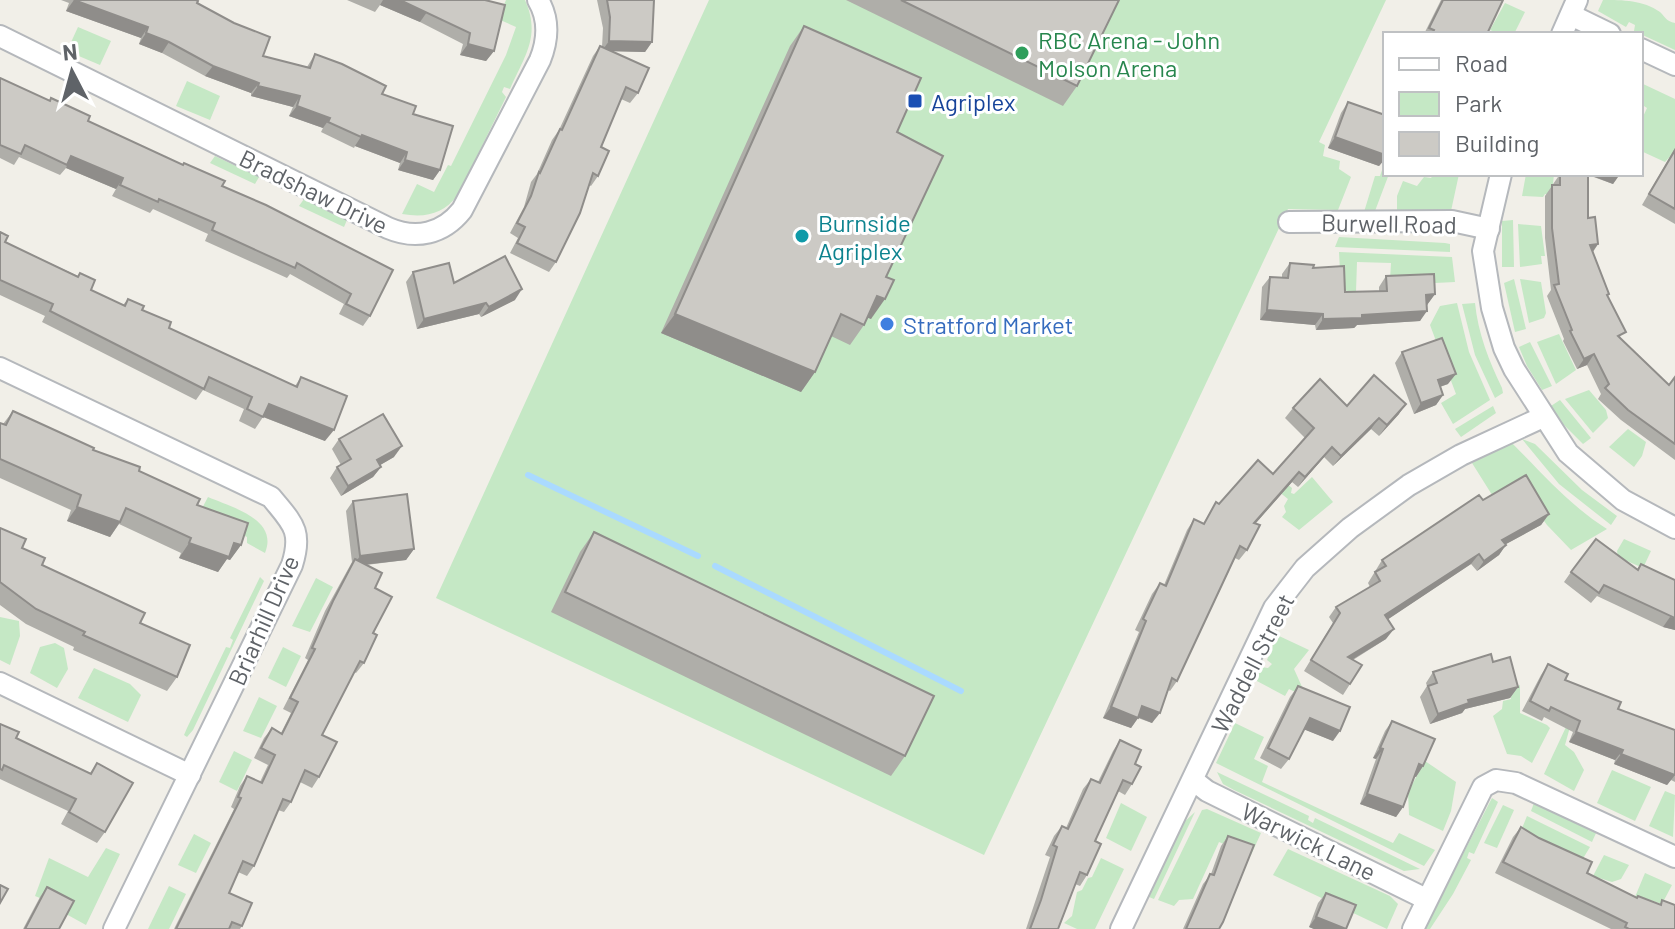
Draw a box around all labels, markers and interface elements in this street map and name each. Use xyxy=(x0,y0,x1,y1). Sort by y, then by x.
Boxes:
place label: RBC Arena - John Molson Arena xyxy=(1038,25,1220,82)
north arrow xyxy=(32,32,112,112)
legend xyxy=(1383,32,1643,176)
text: N xyxy=(61,37,78,65)
marker: RBC Arena - John Molson Arena xyxy=(1013,44,1031,62)
text: Road xyxy=(1455,48,1508,77)
place label: Agriplex xyxy=(931,87,1015,116)
text: Park xyxy=(1455,88,1502,117)
marker: Agriplex xyxy=(906,92,924,110)
text: Building xyxy=(1455,128,1539,157)
street label: Bradshaw Drive xyxy=(235,143,393,239)
street label: Burwell Road xyxy=(1321,207,1457,239)
place label: Burnside Agriplex xyxy=(818,208,911,265)
marker: Burnside Agriplex xyxy=(793,227,811,245)
place label: Stratford Market xyxy=(903,310,1073,339)
marker: Stratford Market xyxy=(878,315,896,333)
street label: Briarhill Drive xyxy=(221,550,305,690)
street label: Waddell Street xyxy=(1204,588,1300,738)
street label: Warwick Lane xyxy=(1237,796,1381,886)

